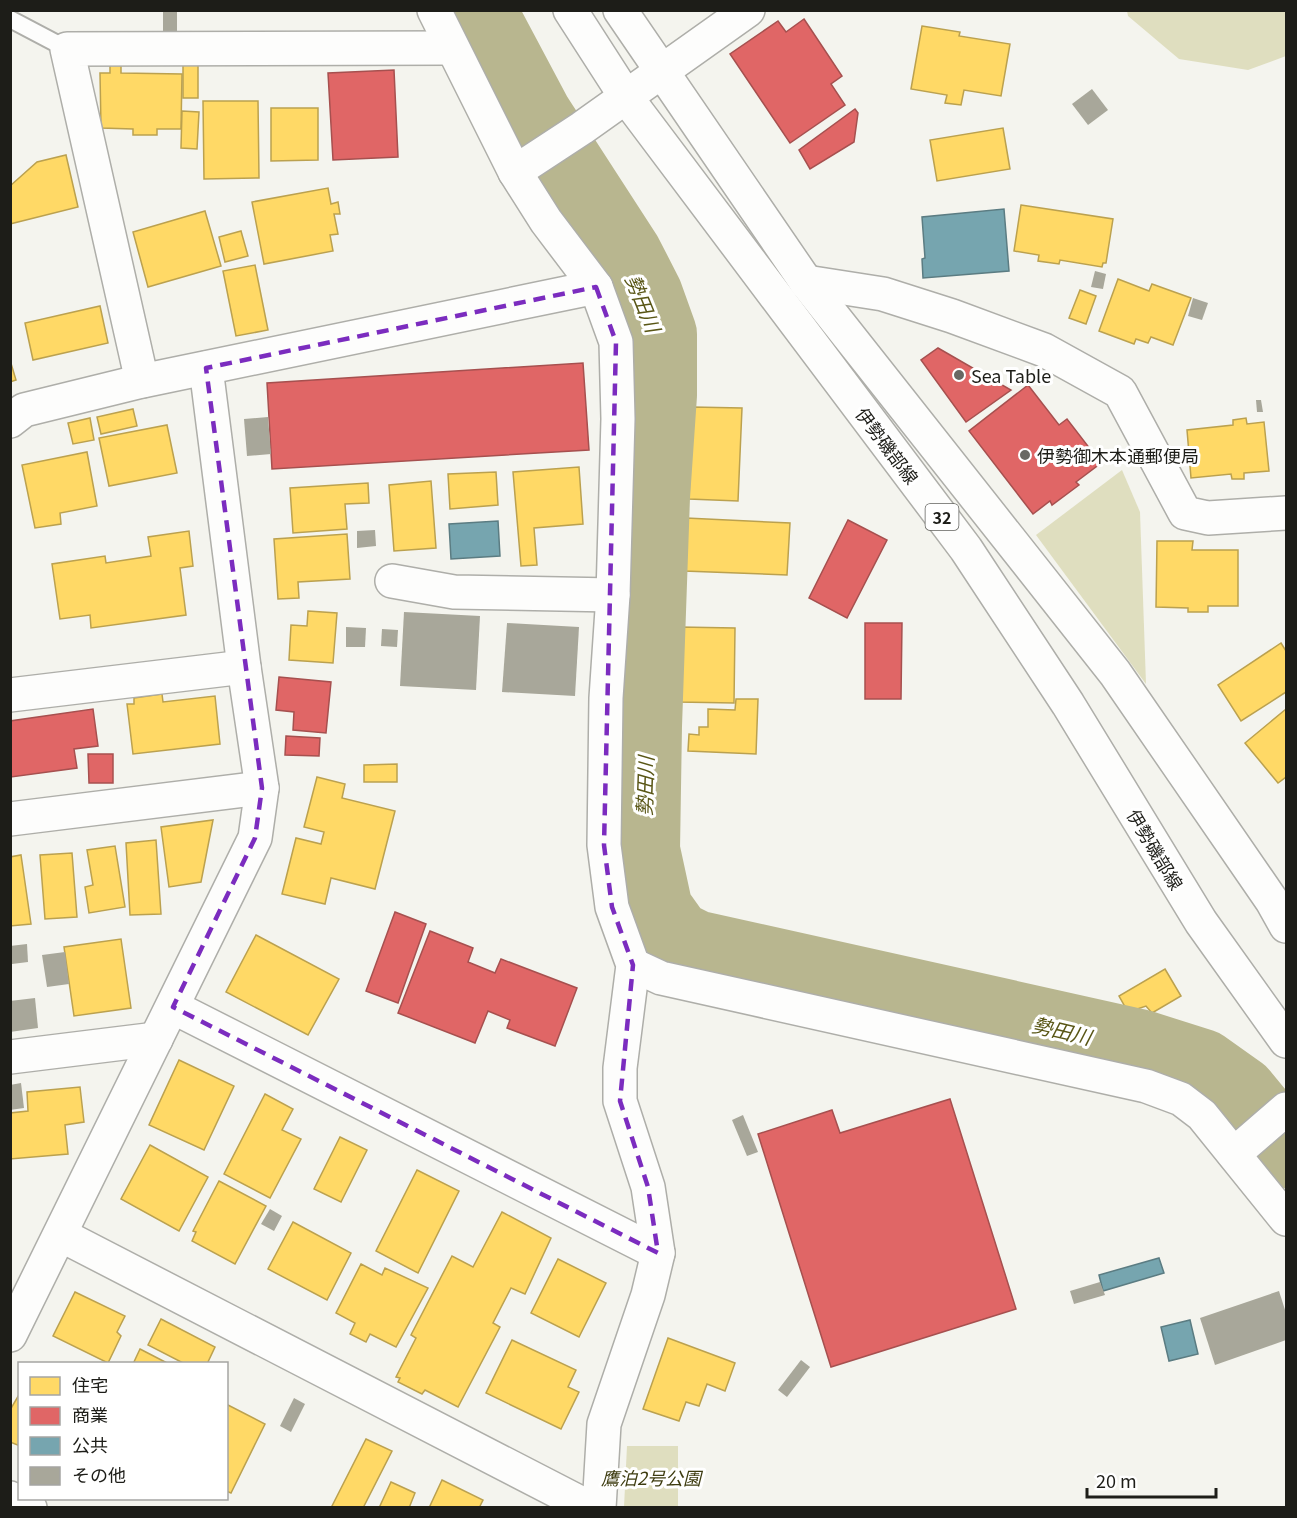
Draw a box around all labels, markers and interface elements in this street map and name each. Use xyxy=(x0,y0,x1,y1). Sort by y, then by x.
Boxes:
water label: 勢田川 xyxy=(619,270,669,338)
place label: Sea Table xyxy=(971,362,1051,388)
marker: Sea Table xyxy=(952,368,966,382)
street label: 伊勢磯部線 xyxy=(851,401,925,489)
place label: 伊勢御木本通郵便局 xyxy=(1037,442,1199,468)
marker: 伊勢御木本通郵便局 xyxy=(1018,448,1032,462)
road number: 32 xyxy=(926,504,958,530)
water label: 勢田川 xyxy=(628,754,660,816)
street label: 伊勢磯部線 xyxy=(1122,804,1190,894)
water label: 勢田川 xyxy=(1030,1009,1096,1051)
legend xyxy=(18,1362,228,1500)
text: 住宅 xyxy=(72,1371,108,1397)
text: 商業 xyxy=(72,1401,108,1427)
text: 公共 xyxy=(72,1431,108,1457)
text: その他 xyxy=(72,1461,126,1487)
scale bar xyxy=(1087,1461,1216,1499)
park label: 鷹泊2号公園 xyxy=(601,1464,704,1490)
text: 20 m xyxy=(1096,1467,1137,1493)

